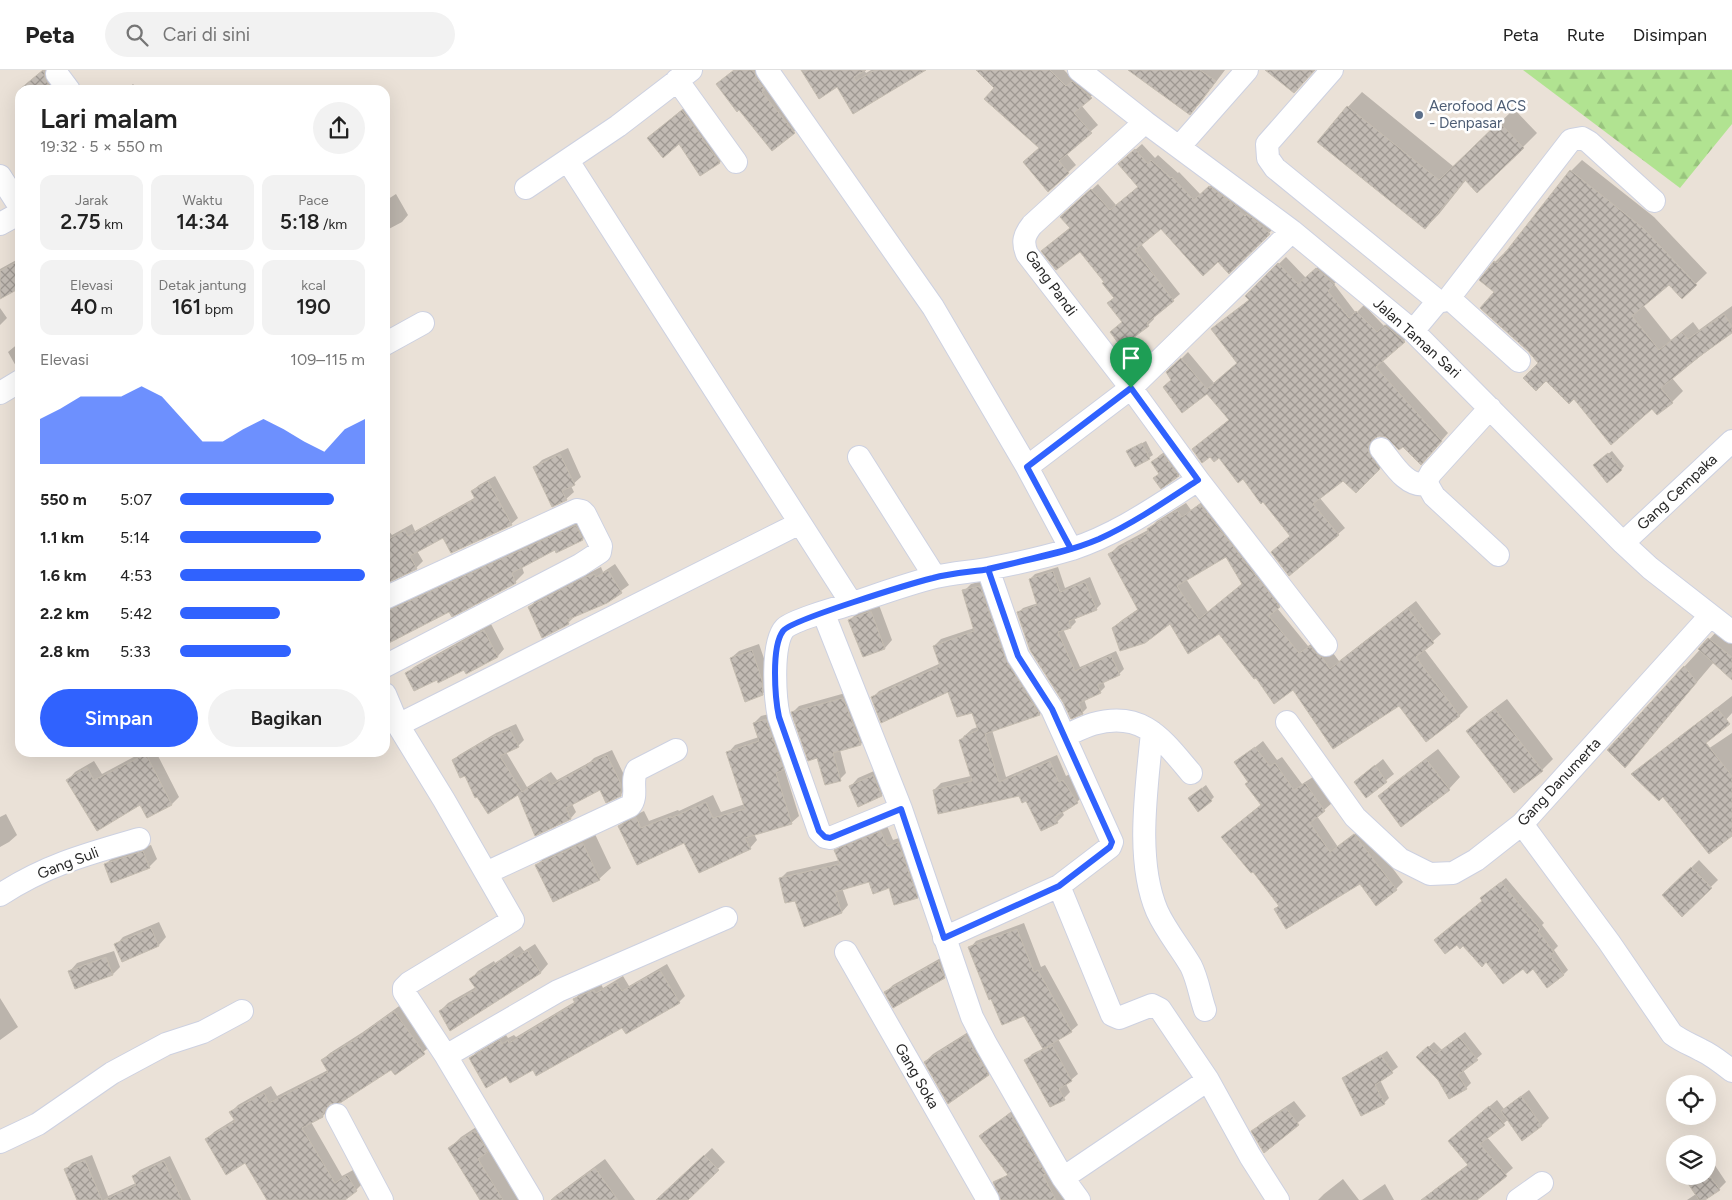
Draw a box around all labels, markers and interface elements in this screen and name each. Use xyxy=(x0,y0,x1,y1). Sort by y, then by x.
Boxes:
search box xyxy=(105,12,455,57)
text: Peta xyxy=(25,20,75,49)
icon: search xyxy=(123,21,151,49)
text: Cari di sini xyxy=(163,23,250,46)
text: Peta xyxy=(1503,24,1539,46)
text: Rute xyxy=(1567,24,1605,46)
text: Disimpan xyxy=(1633,24,1707,46)
place label: Aerofood ACS - Denpasar xyxy=(1429,97,1526,132)
text: Lari malam xyxy=(40,101,178,135)
button: share xyxy=(313,102,365,154)
marker: Aerofood ACS - Denpasar xyxy=(1413,109,1425,121)
text: 19:32 · 5 × 550 m xyxy=(40,137,163,156)
text: Jarak xyxy=(75,192,108,209)
text: Waktu xyxy=(183,192,222,209)
text: Pace xyxy=(298,192,329,209)
text: 2.75 xyxy=(60,209,101,234)
text: 14:34 xyxy=(176,209,229,234)
text: 5:18 xyxy=(280,209,320,234)
text: km xyxy=(101,216,123,233)
text: /km xyxy=(320,216,347,233)
street label: Gang Pandi xyxy=(1021,247,1081,319)
text: Elevasi xyxy=(70,277,113,294)
text: Detak jantung xyxy=(159,277,246,294)
text: kcal xyxy=(301,277,326,294)
text: 40 xyxy=(70,294,97,319)
text: 161 xyxy=(172,294,201,319)
text: 190 xyxy=(296,294,331,319)
street label: Jalan Taman Sari xyxy=(1370,294,1464,382)
text: m xyxy=(97,301,113,318)
text: bpm xyxy=(201,301,233,318)
pin xyxy=(1110,337,1152,388)
icon: arrive xyxy=(1117,344,1145,372)
text: Elevasi xyxy=(40,350,89,369)
text: 109–115 m xyxy=(290,350,365,369)
street label: Gang Cempaka xyxy=(1633,450,1721,534)
text: 550 m xyxy=(40,490,87,509)
text: 5:07 xyxy=(120,490,152,509)
text: 1.1 km xyxy=(40,528,84,547)
text: 5:14 xyxy=(120,528,150,547)
text: 1.6 km xyxy=(40,566,86,585)
text: 4:53 xyxy=(120,566,152,585)
text: 2.2 km xyxy=(40,604,89,623)
text: 5:42 xyxy=(120,604,152,623)
text: 2.8 km xyxy=(40,642,89,661)
text: 5:33 xyxy=(120,642,151,661)
button: Simpan xyxy=(40,689,198,747)
button: Bagikan xyxy=(208,689,365,747)
street label: Gang Danumerta xyxy=(1514,734,1604,830)
street label: Gang Suli xyxy=(35,843,101,883)
street label: Gang Soka xyxy=(891,1040,943,1112)
map controls xyxy=(1666,1075,1716,1185)
button: locate xyxy=(1666,1075,1716,1125)
button: layers xyxy=(1666,1135,1716,1185)

